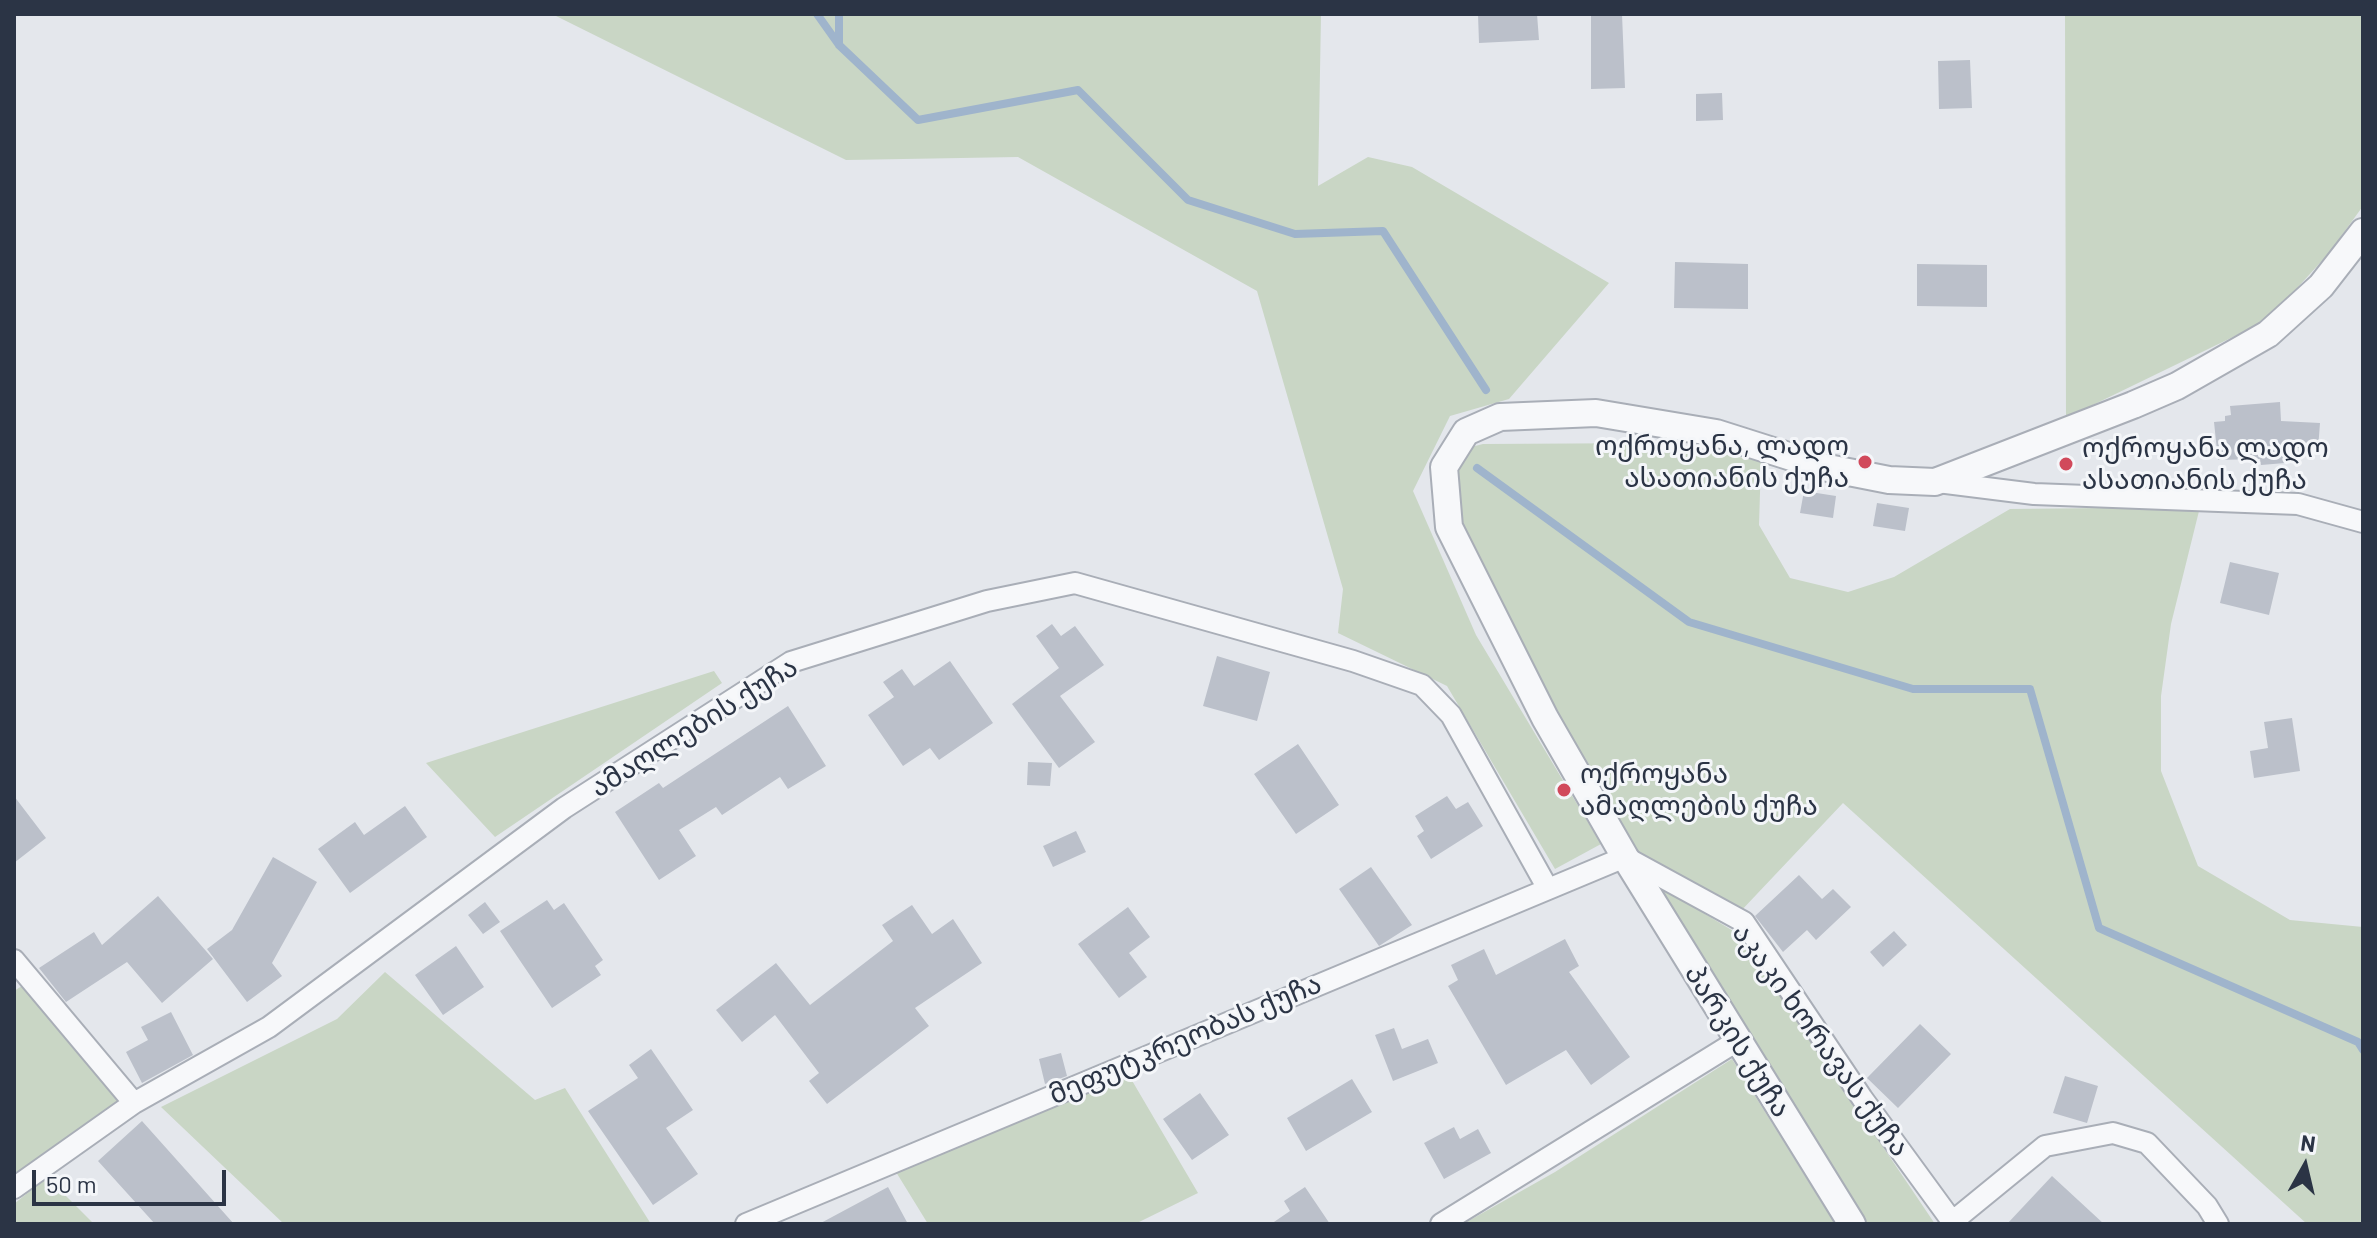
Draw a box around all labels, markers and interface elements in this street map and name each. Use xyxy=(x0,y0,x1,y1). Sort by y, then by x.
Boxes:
place label: ოქროყანა, ლადო ასათიანის ქუჩა xyxy=(1595,429,1849,495)
place label: ოქროყანა ლადო ასათიანის ქუჩა xyxy=(2082,431,2329,497)
marker: ოქროყანა, ლადო ასათიანის ქუჩა xyxy=(1856,453,1874,471)
marker: ოქროყანა ლადო ასათიანის ქუჩა xyxy=(2057,455,2075,473)
street label: ამაღლების ქუჩა xyxy=(584,650,804,804)
place label: ოქროყანა ამაღლების ქუჩა xyxy=(1580,757,1818,823)
marker: ოქროყანა ამაღლების ქუჩა xyxy=(1555,781,1573,799)
street label: აკაკი ხორავას ქუჩა xyxy=(1725,917,1917,1163)
street label: პარკის ქუჩა xyxy=(1678,958,1798,1124)
street label: მეფუტკრეობას ქუჩა xyxy=(1044,966,1326,1112)
north arrow xyxy=(2265,1126,2345,1206)
text: N xyxy=(2299,1128,2317,1156)
scale bar xyxy=(36,1154,230,1204)
text: 50 m xyxy=(46,1169,97,1198)

